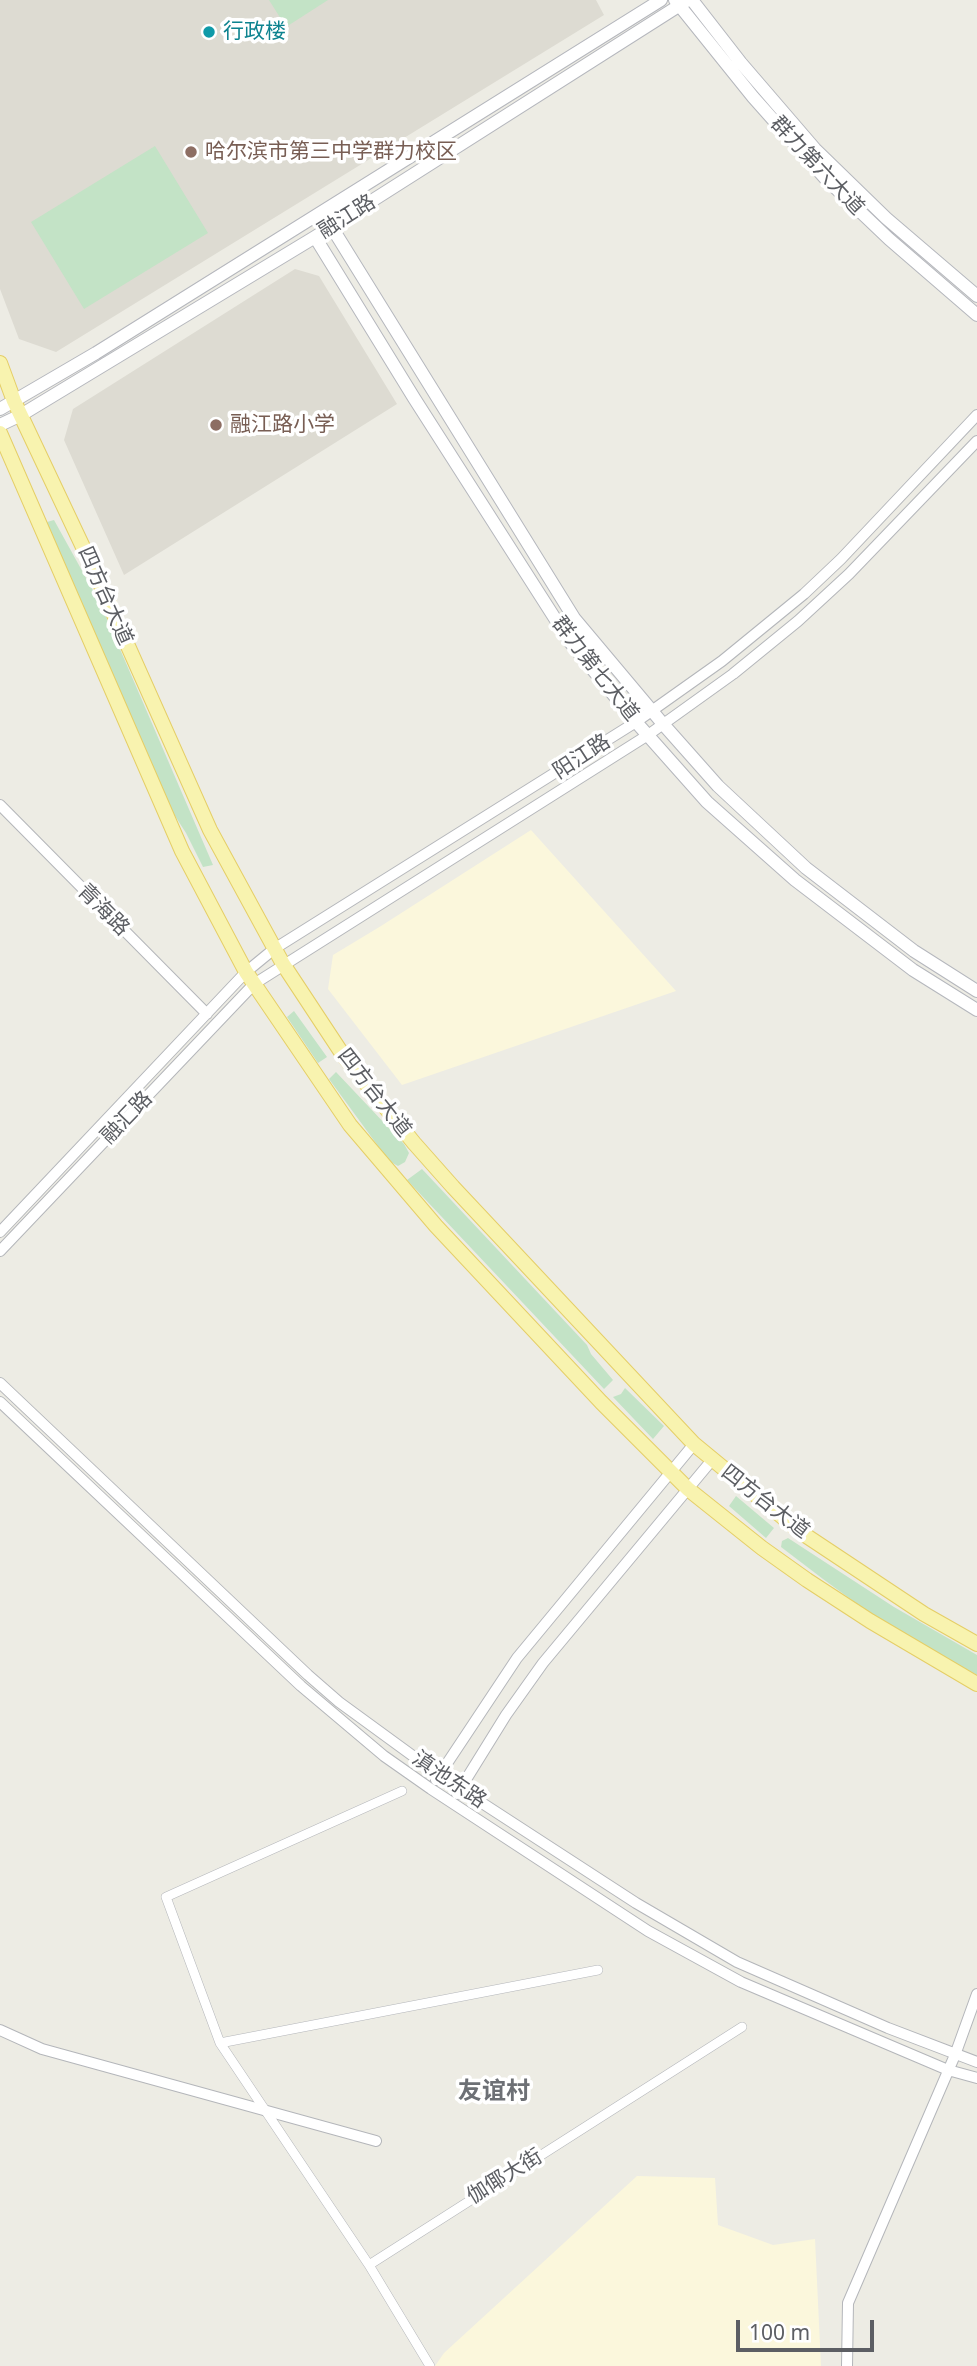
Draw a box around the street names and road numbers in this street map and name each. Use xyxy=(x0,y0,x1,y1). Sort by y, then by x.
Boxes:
street label: 群力第六大道 xyxy=(765,111,869,221)
street label: 融江路 xyxy=(314,190,380,244)
street label: 四方台大道 xyxy=(72,543,138,649)
street label: 群力第七大道 xyxy=(546,612,644,726)
street label: 阳江路 xyxy=(549,729,615,785)
street label: 青海路 xyxy=(72,879,134,941)
street label: 四方台大道 xyxy=(332,1044,416,1142)
street label: 融汇路 xyxy=(96,1087,158,1149)
street label: 四方台大道 xyxy=(716,1460,814,1544)
street label: 滇池东路 xyxy=(407,1746,491,1814)
street label: 伽倻大街 xyxy=(463,2144,547,2210)

